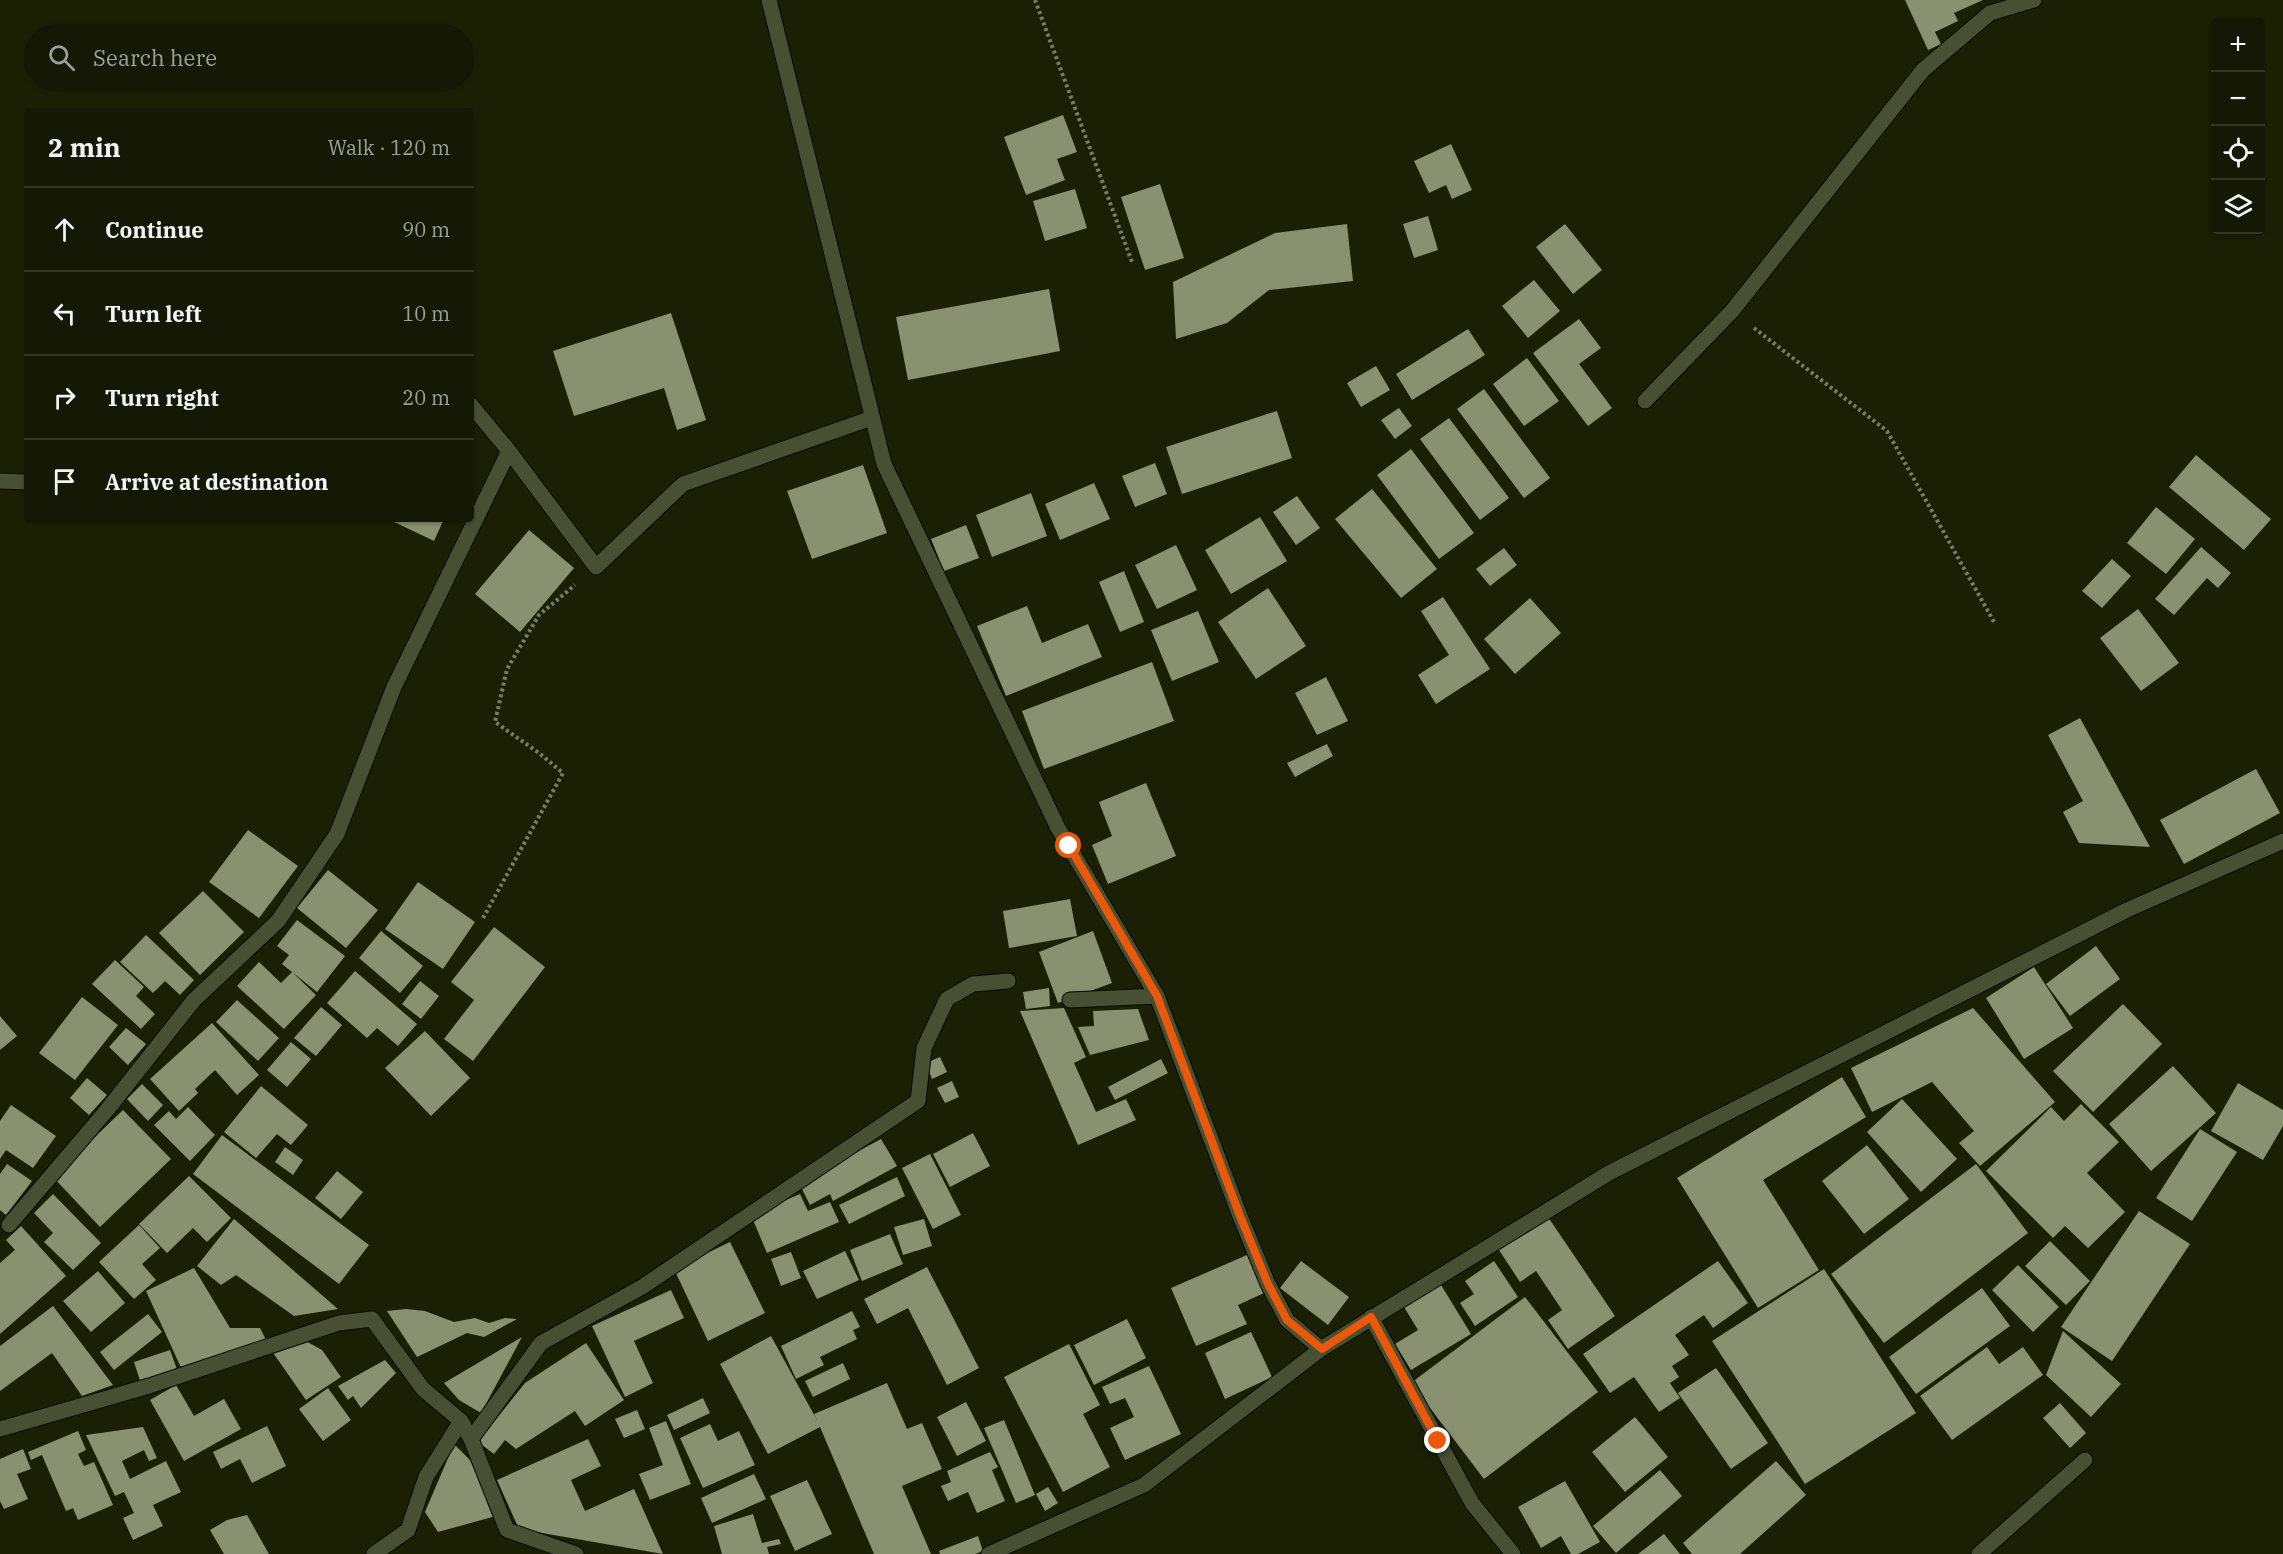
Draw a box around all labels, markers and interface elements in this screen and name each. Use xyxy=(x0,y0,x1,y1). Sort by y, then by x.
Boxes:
map controls xyxy=(2211,18,2265,234)
button: + xyxy=(2211,18,2265,72)
search box xyxy=(24,24,474,90)
icon: search xyxy=(45,41,78,74)
text: Search here xyxy=(93,43,217,72)
button: − xyxy=(2211,72,2265,126)
button: locate xyxy=(2211,126,2265,180)
text: 2 min xyxy=(48,130,121,164)
text: Walk · 120 m xyxy=(328,134,450,161)
button: layers xyxy=(2211,180,2265,234)
icon: ahead xyxy=(48,213,81,246)
text: Continue xyxy=(105,215,204,244)
text: 90 m xyxy=(402,216,450,243)
icon: left xyxy=(48,297,81,330)
text: Turn left xyxy=(105,299,201,328)
text: 10 m xyxy=(402,300,450,327)
icon: right xyxy=(48,381,81,414)
text: Turn right xyxy=(105,383,219,412)
text: 20 m xyxy=(402,384,450,411)
icon: arrive xyxy=(48,465,81,498)
text: Arrive at destination xyxy=(105,467,328,496)
route start xyxy=(1055,832,1081,858)
route end xyxy=(1424,1427,1450,1453)

